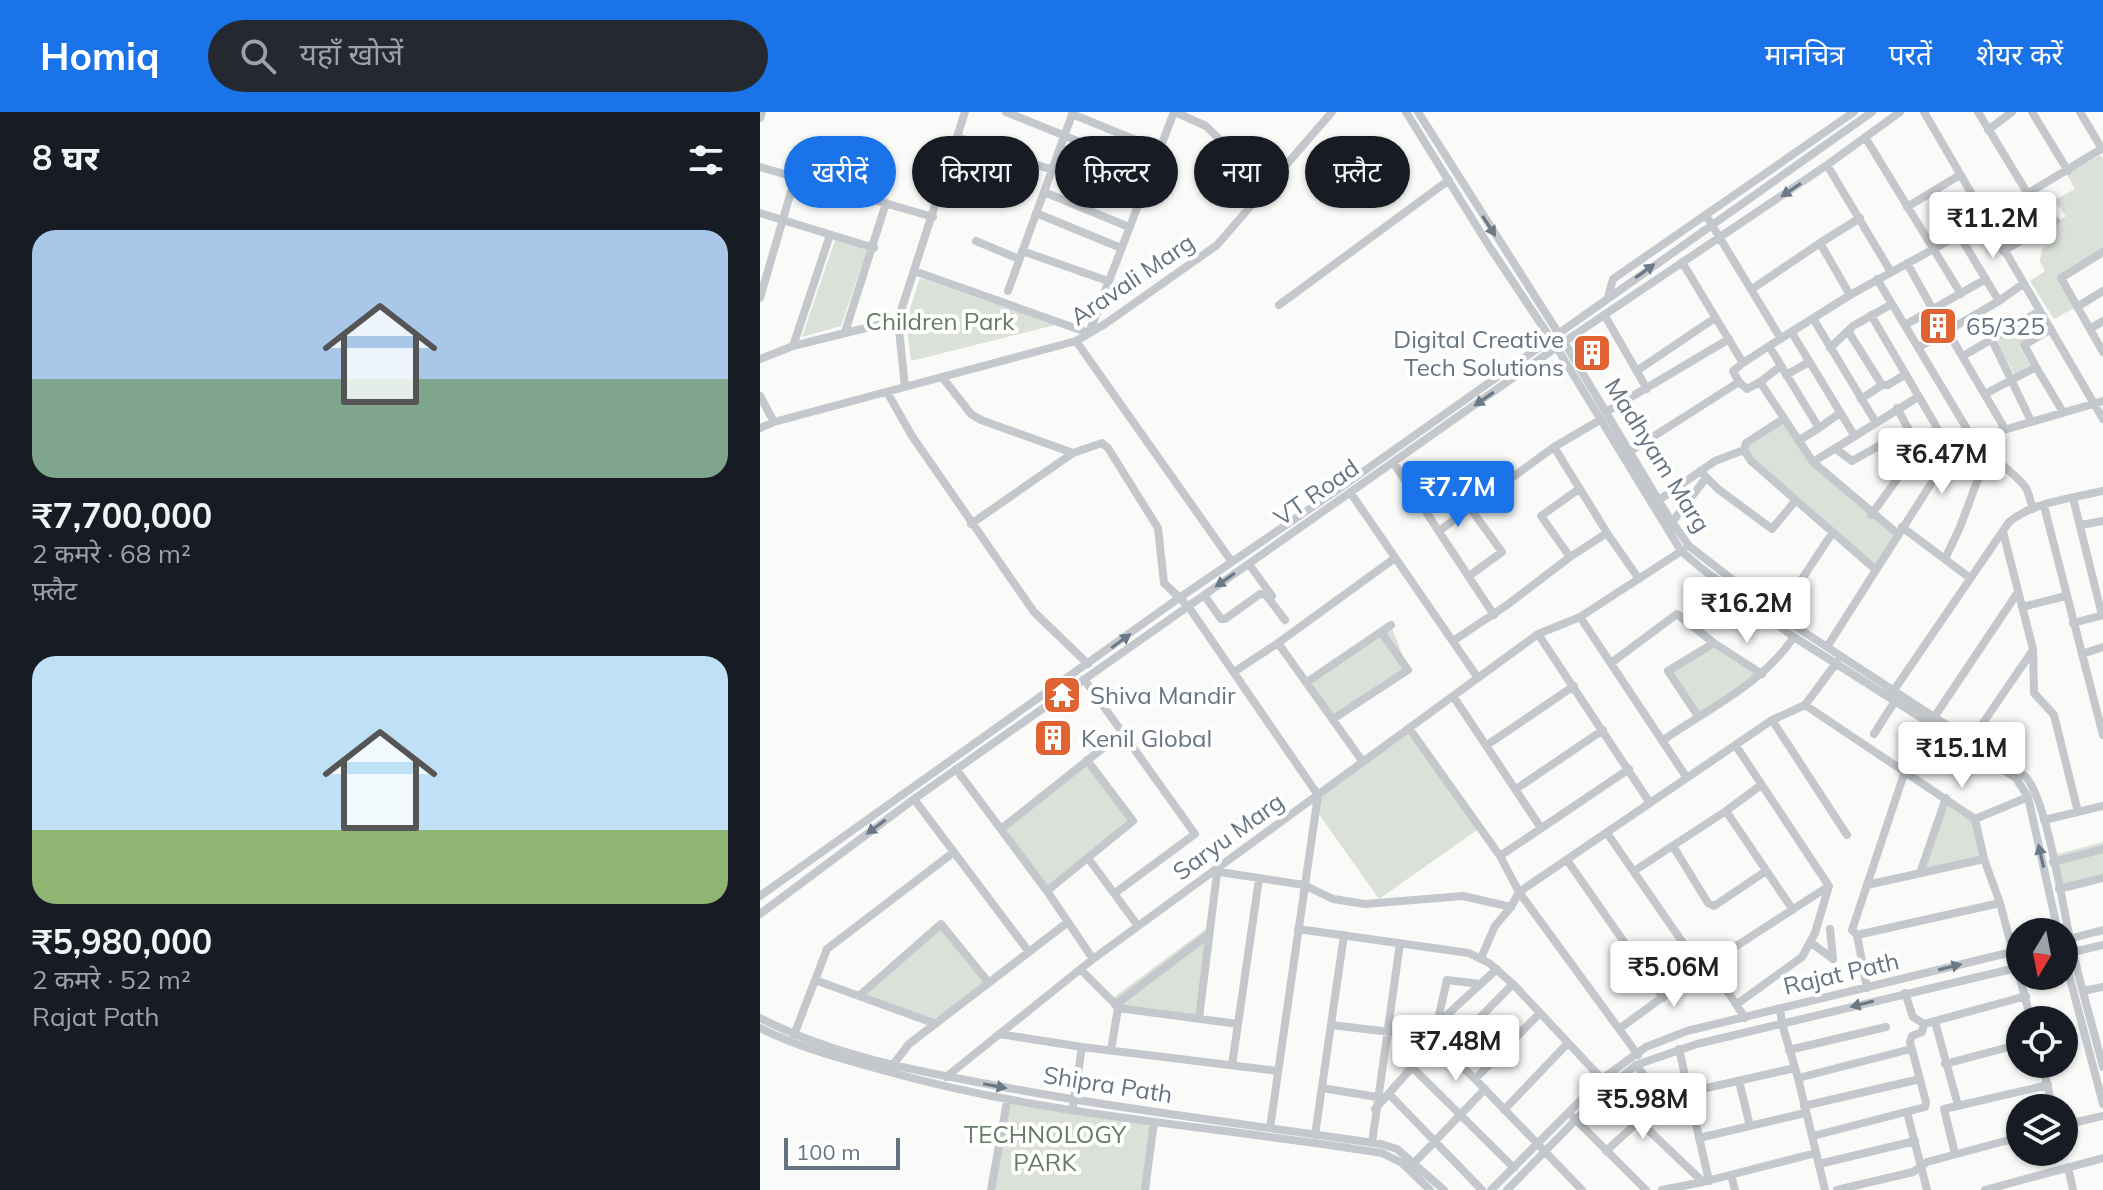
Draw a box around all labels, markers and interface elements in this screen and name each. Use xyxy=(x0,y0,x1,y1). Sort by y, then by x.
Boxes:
search box xyxy=(208,20,768,92)
text: Homiq xyxy=(40,32,160,80)
icon: search xyxy=(236,34,280,78)
text: यहाँ खोजें xyxy=(300,35,403,73)
text: मानचित्र xyxy=(1765,37,1845,72)
text: परतें xyxy=(1889,37,1932,72)
text: शेयर करें xyxy=(1976,37,2063,72)
text: 8 घर xyxy=(32,136,99,179)
chip: खरीदें xyxy=(784,136,896,208)
chip: किराया xyxy=(912,136,1039,208)
chip: फ़िल्टर xyxy=(1055,136,1178,208)
chip: नया xyxy=(1194,136,1289,208)
chip: फ़्लैट xyxy=(1305,136,1410,208)
icon: filters xyxy=(684,138,728,182)
one-way arrow xyxy=(1781,182,1802,197)
pin: ₹11.2M xyxy=(1928,192,2058,260)
text: ₹11.2M xyxy=(1947,201,2039,234)
one-way arrow xyxy=(1482,215,1496,237)
street label: Aravali Marg xyxy=(1064,227,1200,331)
one-way arrow xyxy=(1634,264,1655,279)
icon: home xyxy=(308,282,452,426)
building icon: 65/325 xyxy=(1917,305,1959,347)
park label: Children Park xyxy=(866,306,1015,336)
place label: 65/325 xyxy=(1966,311,2045,341)
place label: Digital Creative Tech Solutions xyxy=(1393,324,1564,382)
building icon: Digital Creative Tech Solutions xyxy=(1571,332,1613,374)
street label: Madhyam Marg xyxy=(1599,373,1717,537)
one-way arrow xyxy=(1473,391,1494,406)
pin: ₹6.47M xyxy=(1877,428,2007,496)
text: ₹6.47M xyxy=(1896,437,1988,470)
street label: VT Road xyxy=(1268,452,1364,532)
pin: ₹7.7M xyxy=(1402,461,1514,529)
text: ₹7.7M xyxy=(1420,470,1496,503)
text: ₹7,700,000 xyxy=(32,494,212,537)
text: 2 कमरे · 68 m² xyxy=(32,537,191,570)
one-way arrow xyxy=(1215,572,1236,587)
text: फ़्लैट xyxy=(32,574,77,607)
pin: ₹16.2M xyxy=(1682,577,1812,645)
text: ₹16.2M xyxy=(1701,586,1793,619)
one-way arrow xyxy=(1110,633,1131,649)
temple icon: Shiva Mandir xyxy=(1041,674,1083,716)
place label: Shiva Mandir xyxy=(1090,680,1236,710)
icon: home xyxy=(308,708,452,852)
building icon: Kenil Global xyxy=(1032,717,1074,759)
pin: ₹15.1M xyxy=(1897,722,2027,790)
place label: Kenil Global xyxy=(1081,723,1212,753)
text: ₹15.1M xyxy=(1916,731,2008,764)
street label: Saryu Marg xyxy=(1167,786,1289,886)
one-way arrow xyxy=(865,819,886,835)
one-way arrow xyxy=(2034,843,2047,868)
north arrow xyxy=(2006,918,2078,990)
map controls xyxy=(2006,918,2078,1166)
text: ₹5,980,000 xyxy=(32,920,212,963)
pin: ₹5.06M xyxy=(1609,941,1739,1009)
street label: Rajat Path xyxy=(1780,945,1902,1001)
text: ₹5.06M xyxy=(1628,950,1720,983)
one-way arrow xyxy=(1937,961,1962,973)
text: 2 कमरे · 52 m² xyxy=(32,963,191,996)
one-way arrow xyxy=(1850,998,1875,1010)
text: Rajat Path xyxy=(32,1000,159,1033)
button: locate xyxy=(2006,1006,2078,1078)
pin: ₹7.48M xyxy=(1391,1015,1521,1083)
text: ₹7.48M xyxy=(1410,1024,1502,1057)
street label: Shipra Path xyxy=(1041,1059,1175,1109)
pin: ₹5.98M xyxy=(1578,1073,1708,1141)
one-way arrow xyxy=(983,1080,1008,1092)
text: ₹5.98M xyxy=(1597,1082,1689,1115)
button: layers xyxy=(2006,1094,2078,1166)
park label: TECHNOLOGY PARK xyxy=(964,1119,1127,1177)
scale bar xyxy=(784,1134,900,1170)
text: 100 m xyxy=(796,1138,861,1166)

